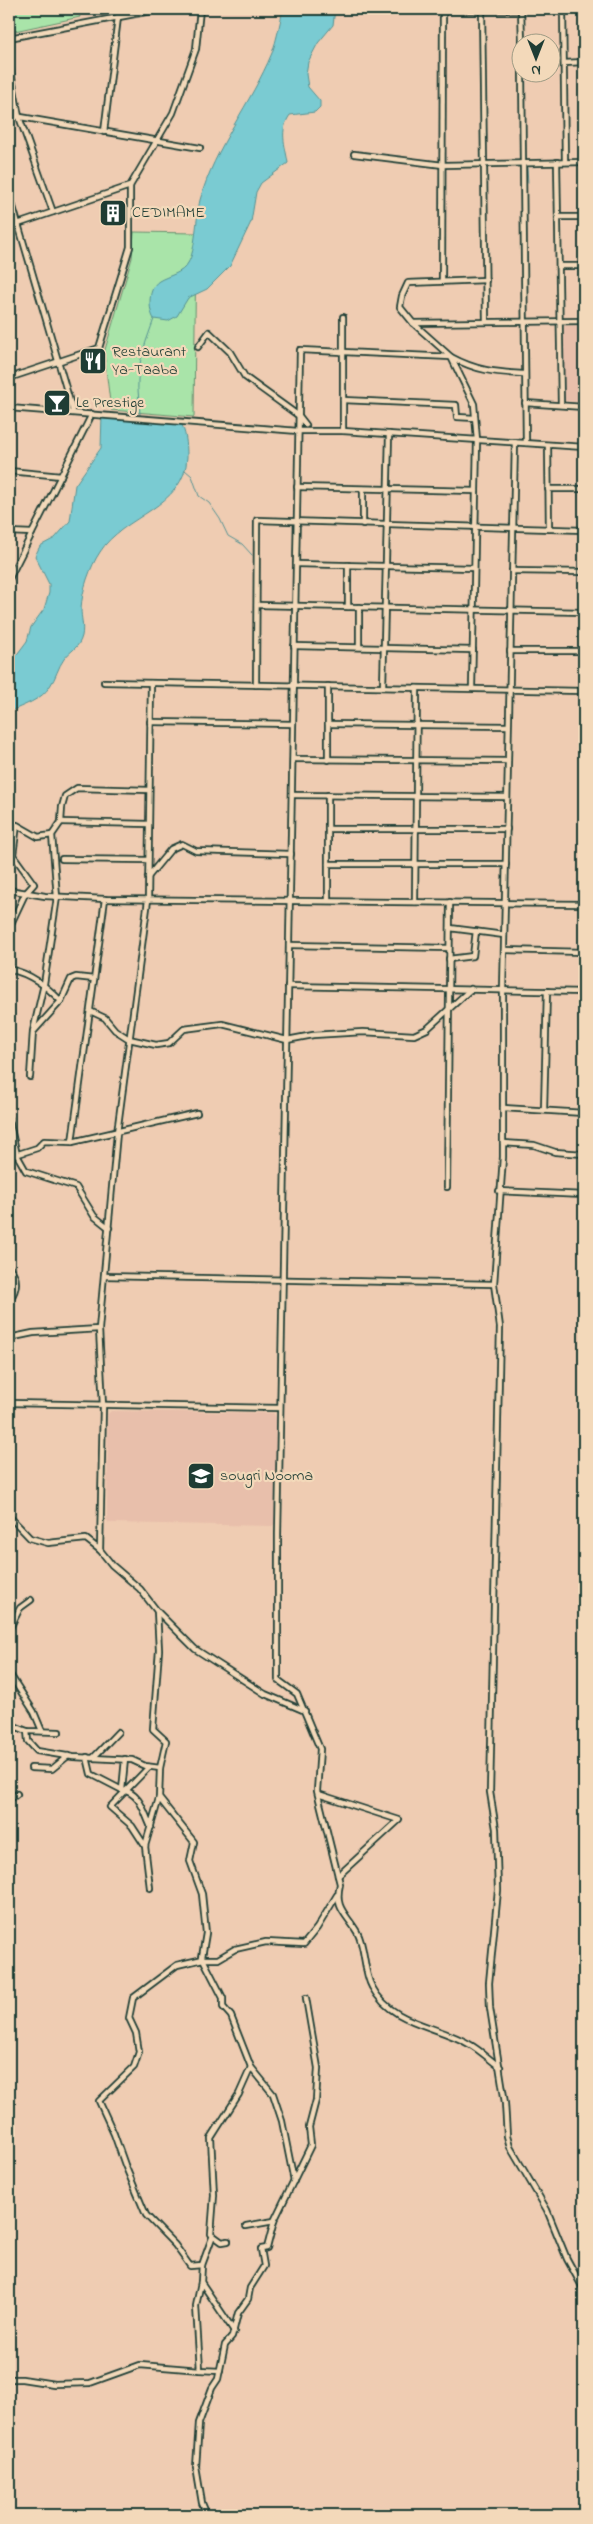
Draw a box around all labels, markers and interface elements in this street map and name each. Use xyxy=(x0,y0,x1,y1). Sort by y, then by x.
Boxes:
north arrow xyxy=(510,32,560,82)
text: N xyxy=(531,59,541,80)
building icon: CEDIMAME xyxy=(98,198,128,228)
place label: CEDIMAME xyxy=(132,201,205,225)
place label: Restaurant Ya-Taaba xyxy=(112,340,187,382)
restaurant icon: Restaurant Ya-Taaba xyxy=(78,346,108,376)
bar icon: Le Prestige xyxy=(42,388,72,418)
place label: Le Prestige xyxy=(76,391,145,415)
school or university icon: sougri Nooma xyxy=(186,1461,216,1491)
place label: sougri Nooma xyxy=(220,1464,313,1488)

